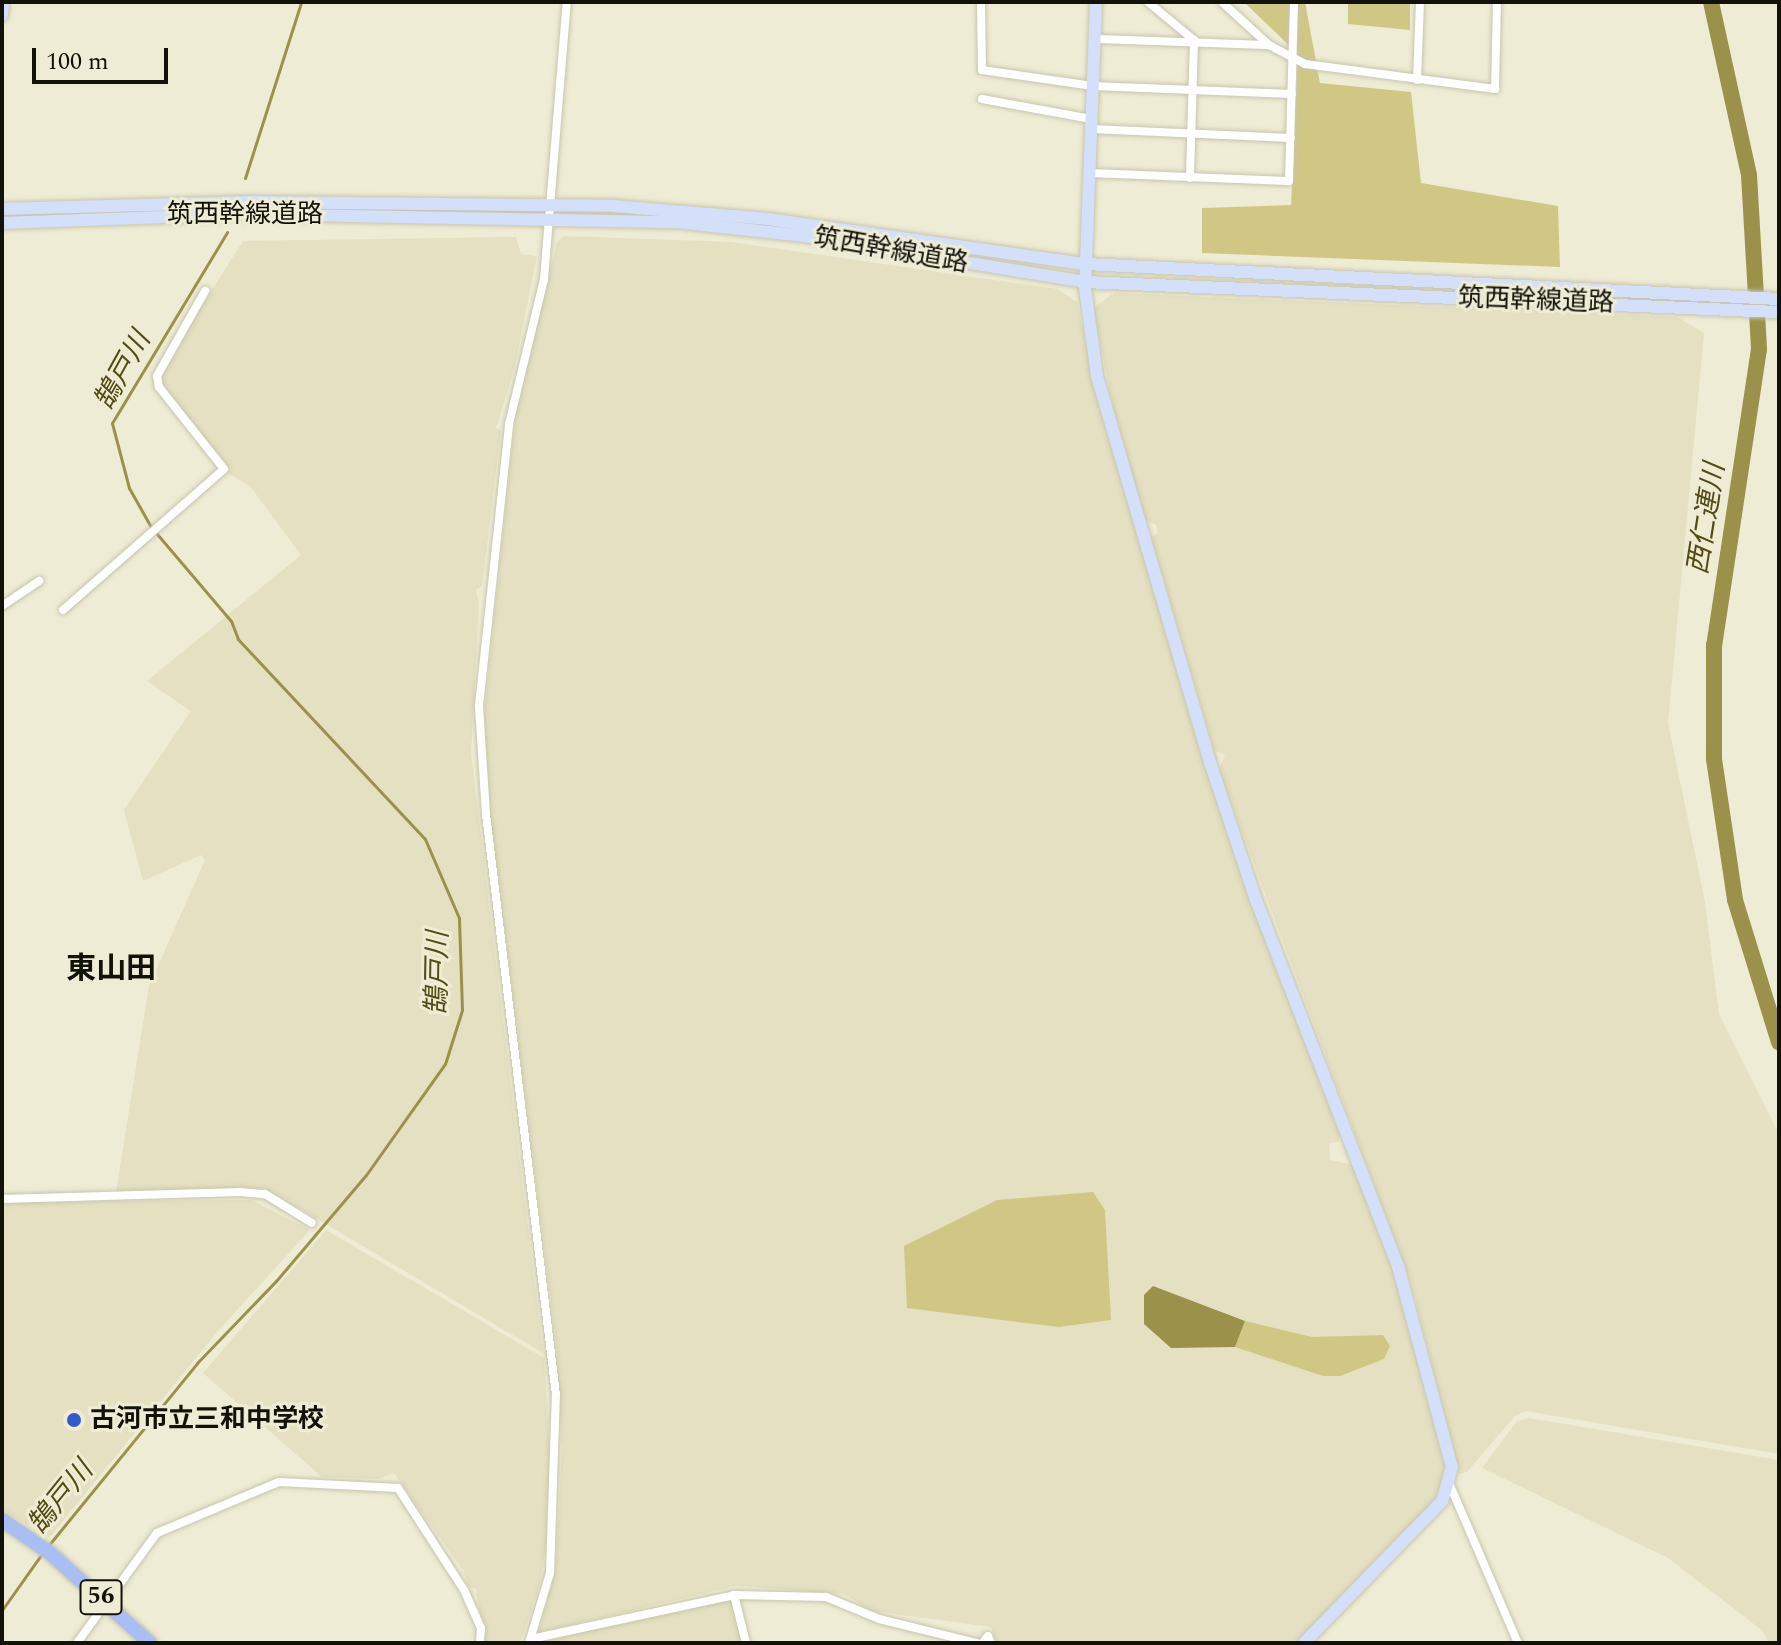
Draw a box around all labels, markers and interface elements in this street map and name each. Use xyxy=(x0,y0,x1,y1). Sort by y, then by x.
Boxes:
scale bar xyxy=(36,32,172,82)
text: 100 m xyxy=(46,44,109,80)
street label: 筑西幹線道路 xyxy=(167,199,323,231)
street label: 筑西幹線道路 xyxy=(811,222,971,280)
street label: 筑西幹線道路 xyxy=(1458,283,1614,319)
water label: 鵠戸川 xyxy=(88,326,158,416)
water label: 西仁連川 xyxy=(1682,461,1732,577)
water label: 鵠戸川 xyxy=(420,931,456,1015)
district label: 東山田 xyxy=(66,951,156,987)
place label: 古河市立三和中学校 xyxy=(90,1404,324,1436)
marker: 古河市立三和中学校 xyxy=(65,1411,83,1429)
water label: 鵠戸川 xyxy=(22,1455,100,1541)
road number: 56 xyxy=(79,1577,123,1617)

